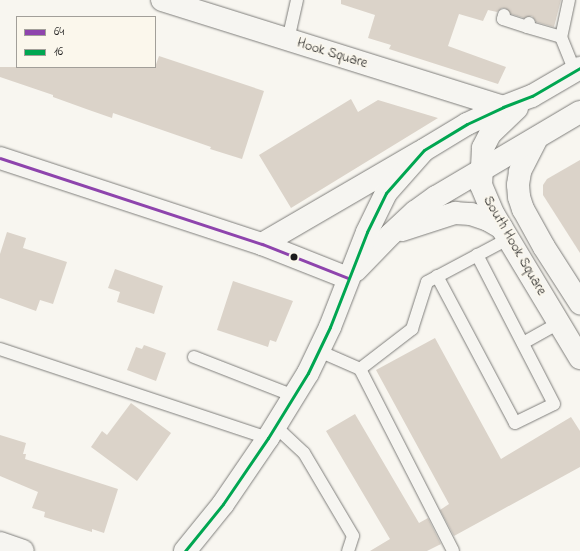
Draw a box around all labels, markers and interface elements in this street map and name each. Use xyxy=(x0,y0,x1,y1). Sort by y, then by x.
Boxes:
legend xyxy=(16,16,156,68)
text: 64 xyxy=(54,23,64,41)
street label: Hook Square xyxy=(295,35,369,73)
text: 16 xyxy=(54,43,63,61)
street label: South Hook Square xyxy=(479,193,549,299)
unlabelled marker xyxy=(289,252,299,262)

